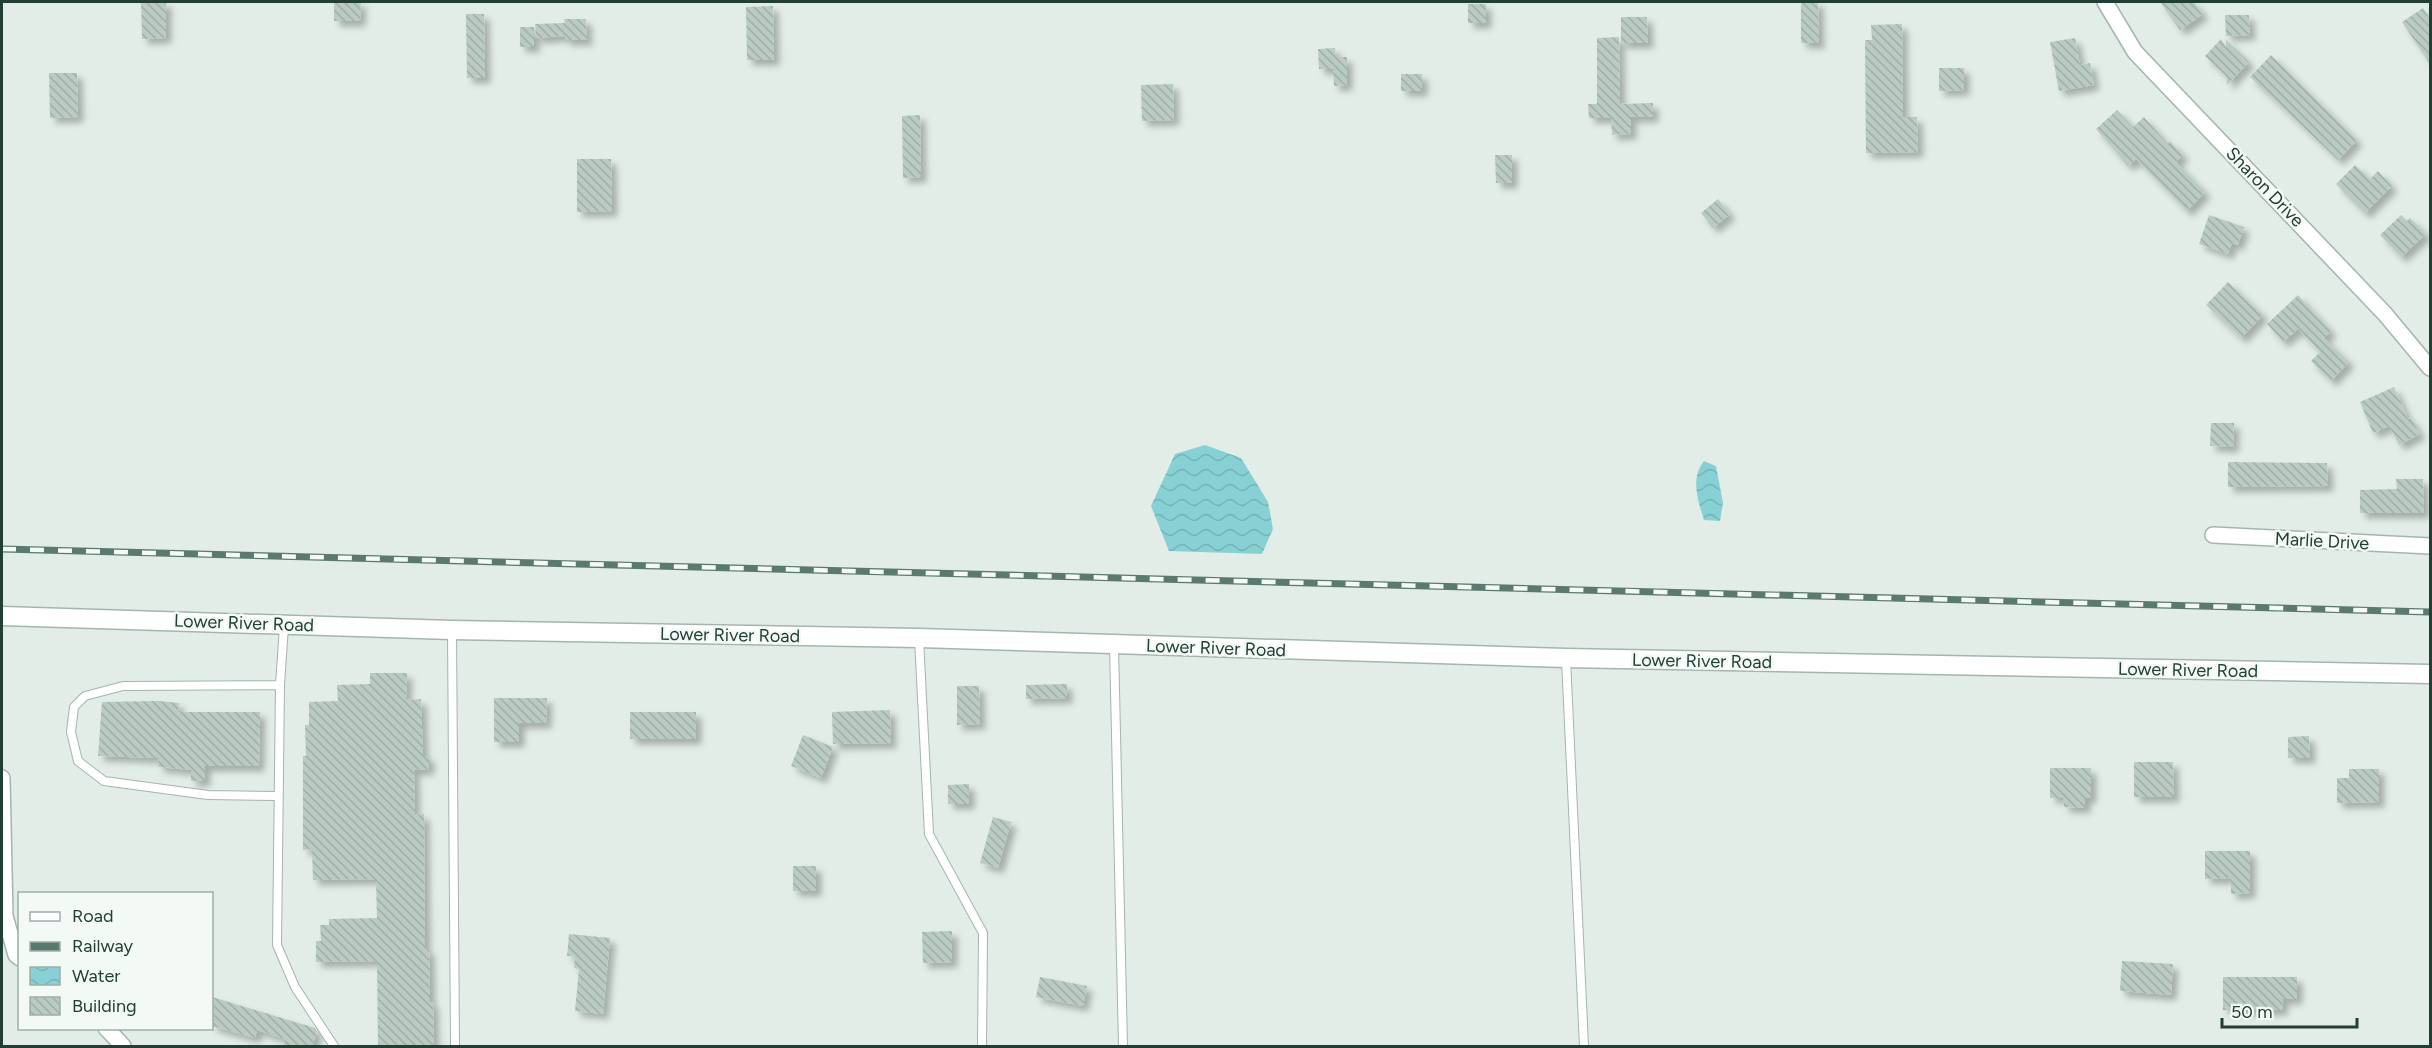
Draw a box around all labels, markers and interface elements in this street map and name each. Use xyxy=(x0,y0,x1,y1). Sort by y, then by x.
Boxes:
street label: Sharon Drive xyxy=(2221,142,2309,232)
street label: Marlie Drive xyxy=(2274,528,2370,554)
street label: Lower River Road xyxy=(174,610,314,636)
street label: Lower River Road xyxy=(660,623,800,647)
street label: Lower River Road xyxy=(1146,635,1286,661)
street label: Lower River Road xyxy=(1632,649,1772,673)
street label: Lower River Road xyxy=(2118,658,2258,682)
legend xyxy=(18,892,213,1030)
text: Road xyxy=(72,905,113,927)
text: Railway xyxy=(72,935,134,957)
text: Water xyxy=(72,965,120,987)
scale bar xyxy=(2222,991,2357,1029)
text: Building xyxy=(72,995,137,1017)
text: 50 m xyxy=(2231,1001,2273,1023)

